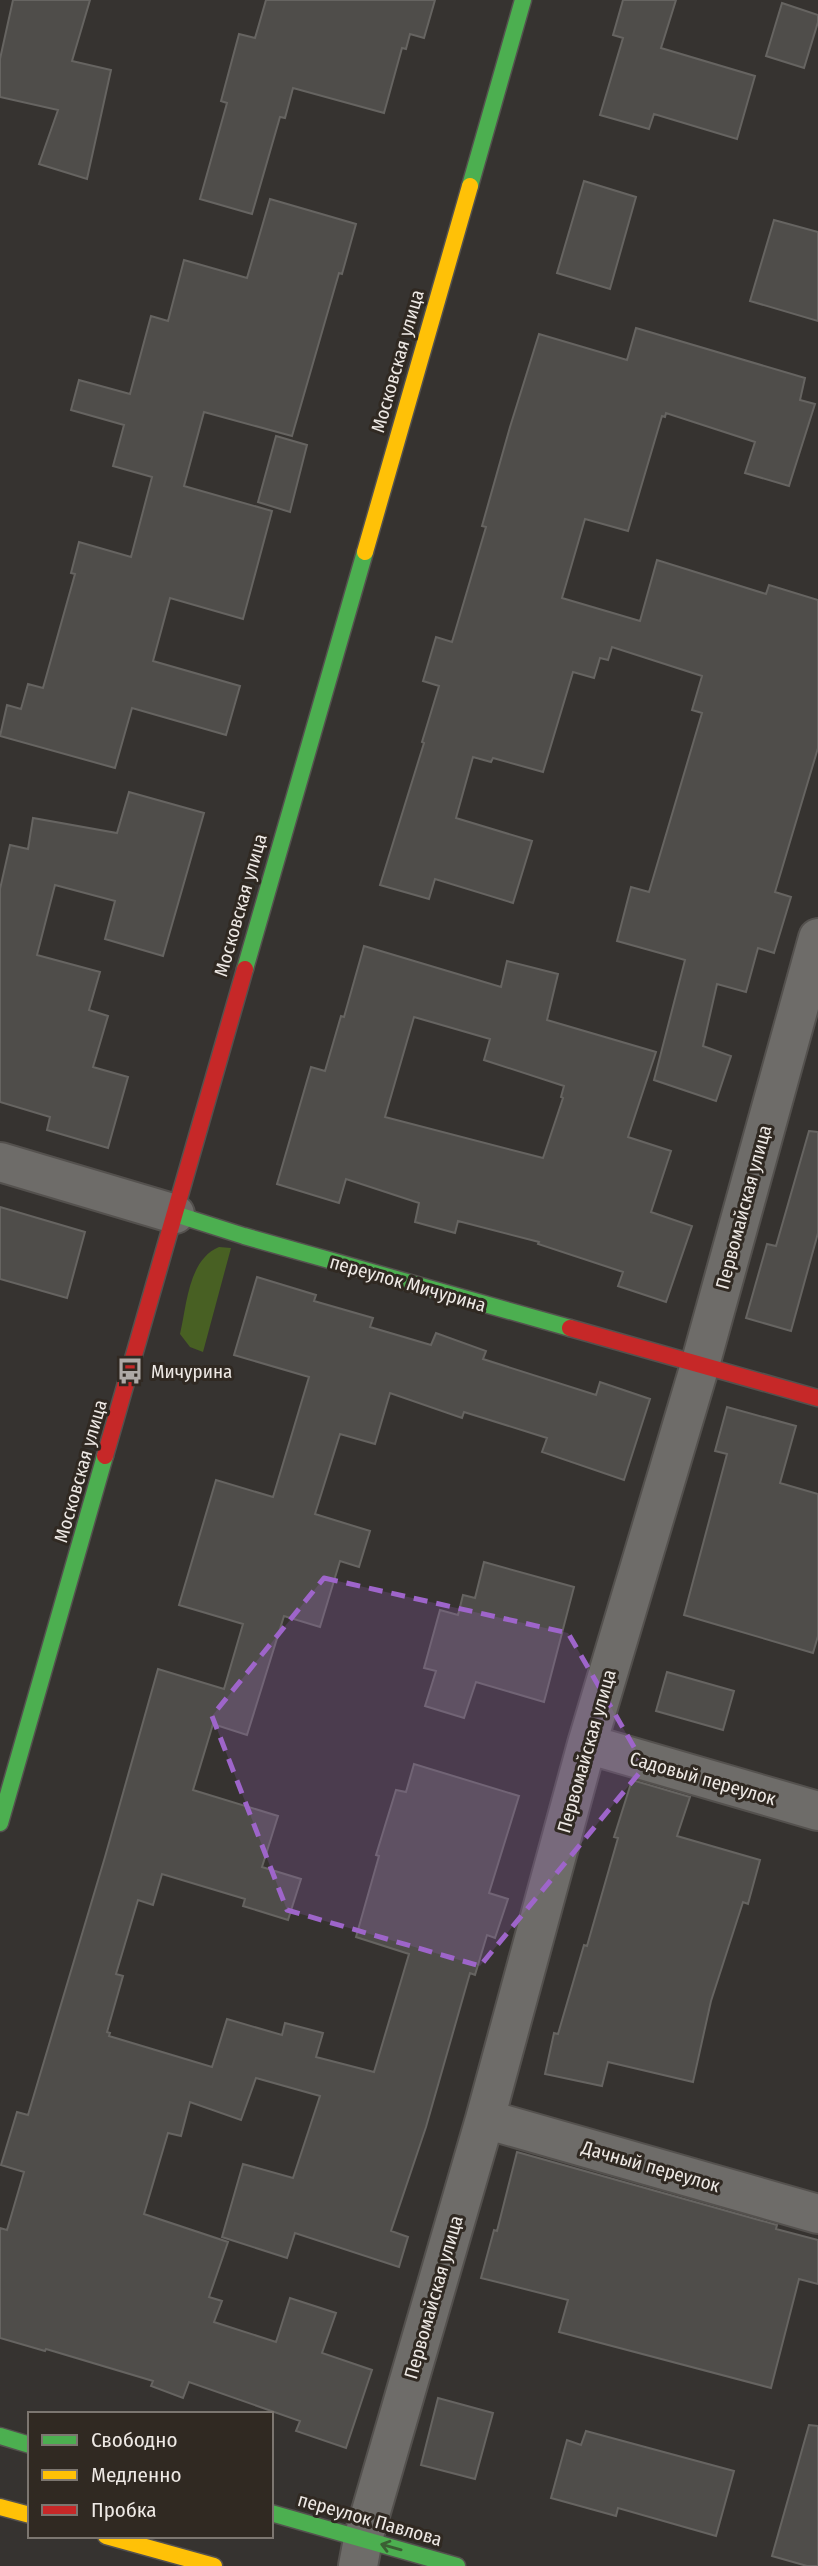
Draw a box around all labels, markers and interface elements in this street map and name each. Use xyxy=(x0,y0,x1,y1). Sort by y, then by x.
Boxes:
street label: Московская улица xyxy=(366,287,429,435)
street label: Московская улица xyxy=(209,831,272,979)
street label: Первомайская улица xyxy=(710,1123,776,1292)
street label: переулок Мичурина xyxy=(327,1250,489,1317)
bus stop icon: Мичурина xyxy=(115,1356,145,1386)
place label: Мичурина xyxy=(151,1360,232,1383)
street label: Московская улица xyxy=(49,1397,112,1545)
street label: Первомайская улица xyxy=(552,1667,621,1836)
street label: Садовый переулок xyxy=(627,1747,779,1810)
street label: Дачный переулок xyxy=(578,2136,723,2197)
street label: Первомайская улица xyxy=(399,2213,468,2382)
legend xyxy=(28,2412,273,2538)
text: Свободно xyxy=(91,2427,177,2453)
text: Медленно xyxy=(91,2462,181,2488)
street label: переулок Павлова xyxy=(295,2488,445,2551)
text: Пробка xyxy=(91,2497,157,2523)
one-way arrow xyxy=(381,2540,403,2553)

